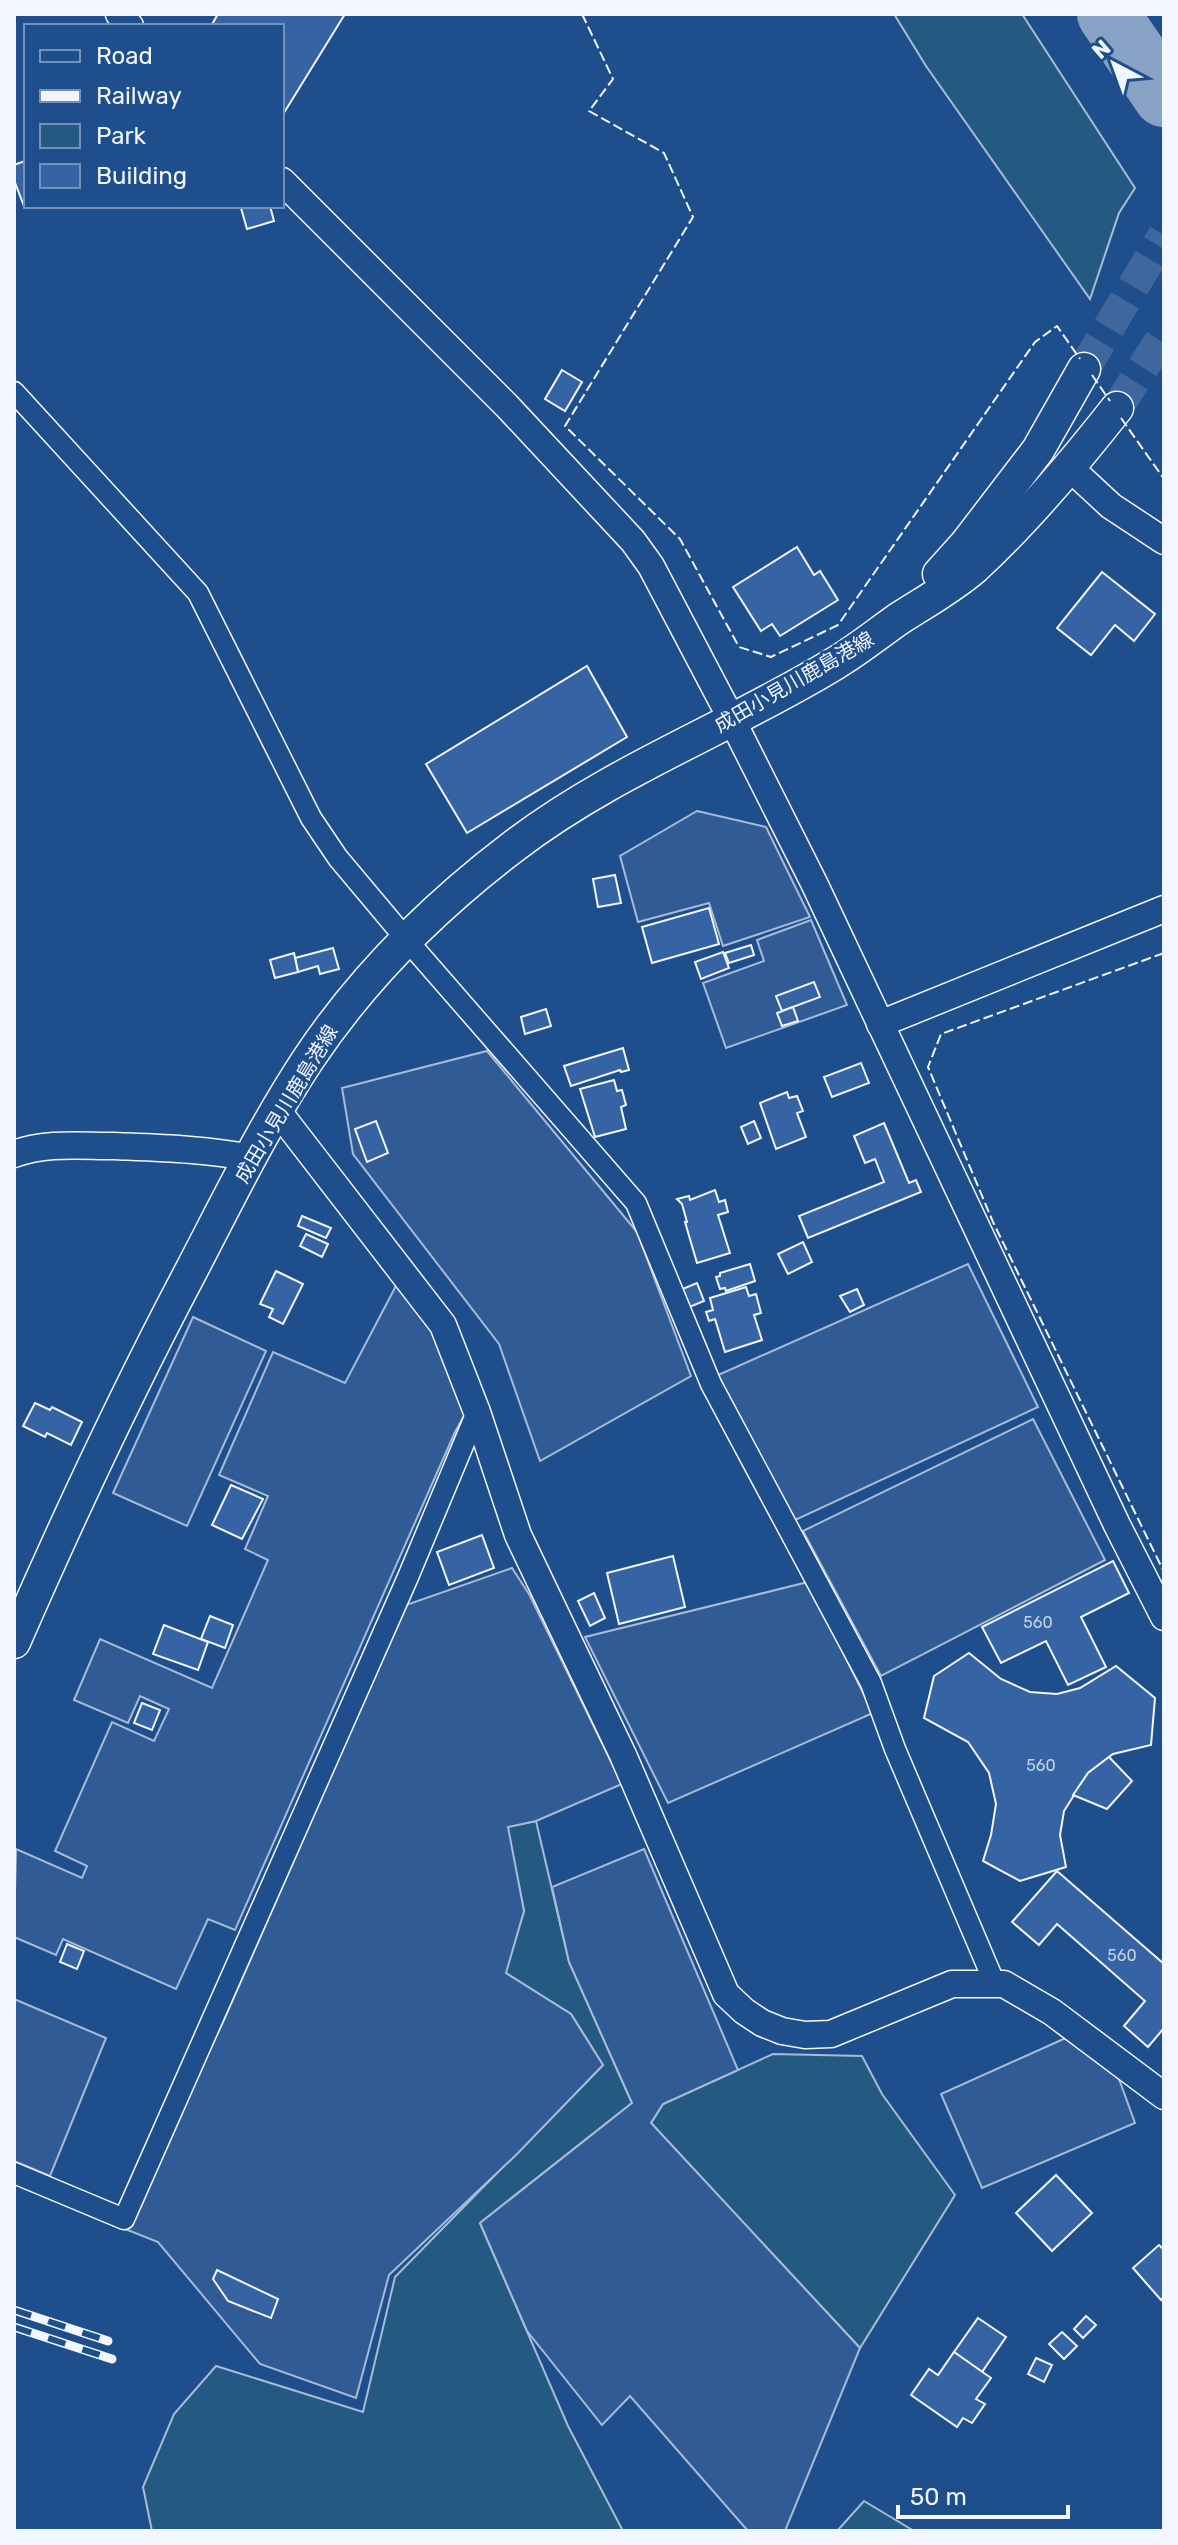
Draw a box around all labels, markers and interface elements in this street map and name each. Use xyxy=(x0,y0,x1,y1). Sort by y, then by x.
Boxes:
legend xyxy=(24,24,284,208)
north arrow xyxy=(1074,24,1154,104)
text: N xyxy=(1086,34,1116,65)
text: Road xyxy=(96,42,153,70)
text: Railway xyxy=(96,82,182,110)
text: Park xyxy=(96,122,147,150)
text: Building xyxy=(96,162,187,190)
street label: 成田小見川鹿島港線 xyxy=(710,627,878,737)
street label: 成田小見川鹿島港線 xyxy=(229,1021,343,1187)
house number: 560 xyxy=(1023,1613,1053,1632)
house number: 560 xyxy=(1026,1756,1056,1775)
house number: 560 xyxy=(1107,1946,1137,1965)
scale bar xyxy=(898,2469,1068,2519)
text: 50 m xyxy=(910,2483,967,2511)

